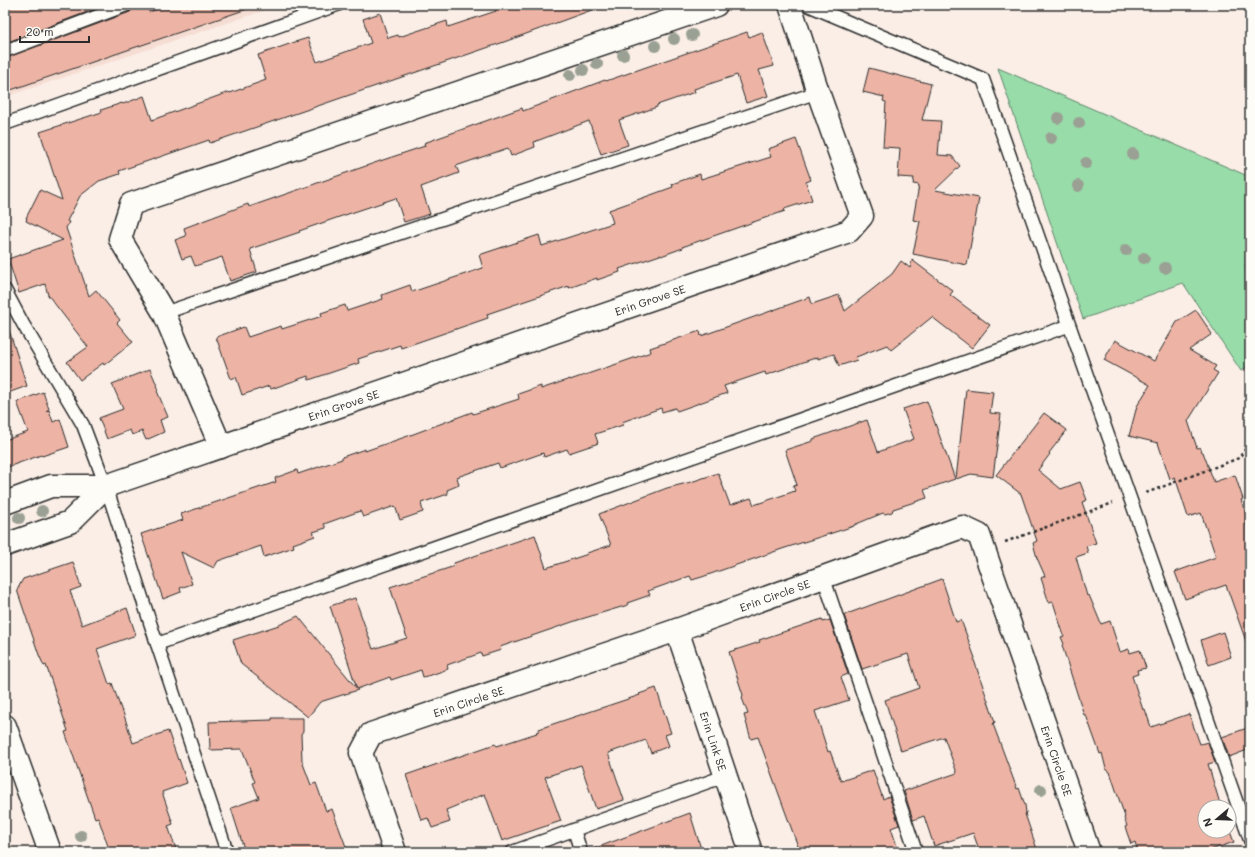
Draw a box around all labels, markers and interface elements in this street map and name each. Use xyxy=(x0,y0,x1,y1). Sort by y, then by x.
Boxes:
scale bar xyxy=(20,18,89,44)
text: 20 m xyxy=(26,23,54,39)
street label: Erin Grove SE xyxy=(613,280,687,318)
street label: Erin Grove SE xyxy=(306,385,381,424)
street label: Erin Circle SE xyxy=(737,575,812,614)
street label: Erin Circle SE xyxy=(431,682,506,720)
street label: Erin Link SE xyxy=(697,709,731,773)
street label: Erin Circle SE xyxy=(1038,723,1076,798)
north arrow xyxy=(1197,799,1237,839)
text: N xyxy=(1199,816,1216,829)

